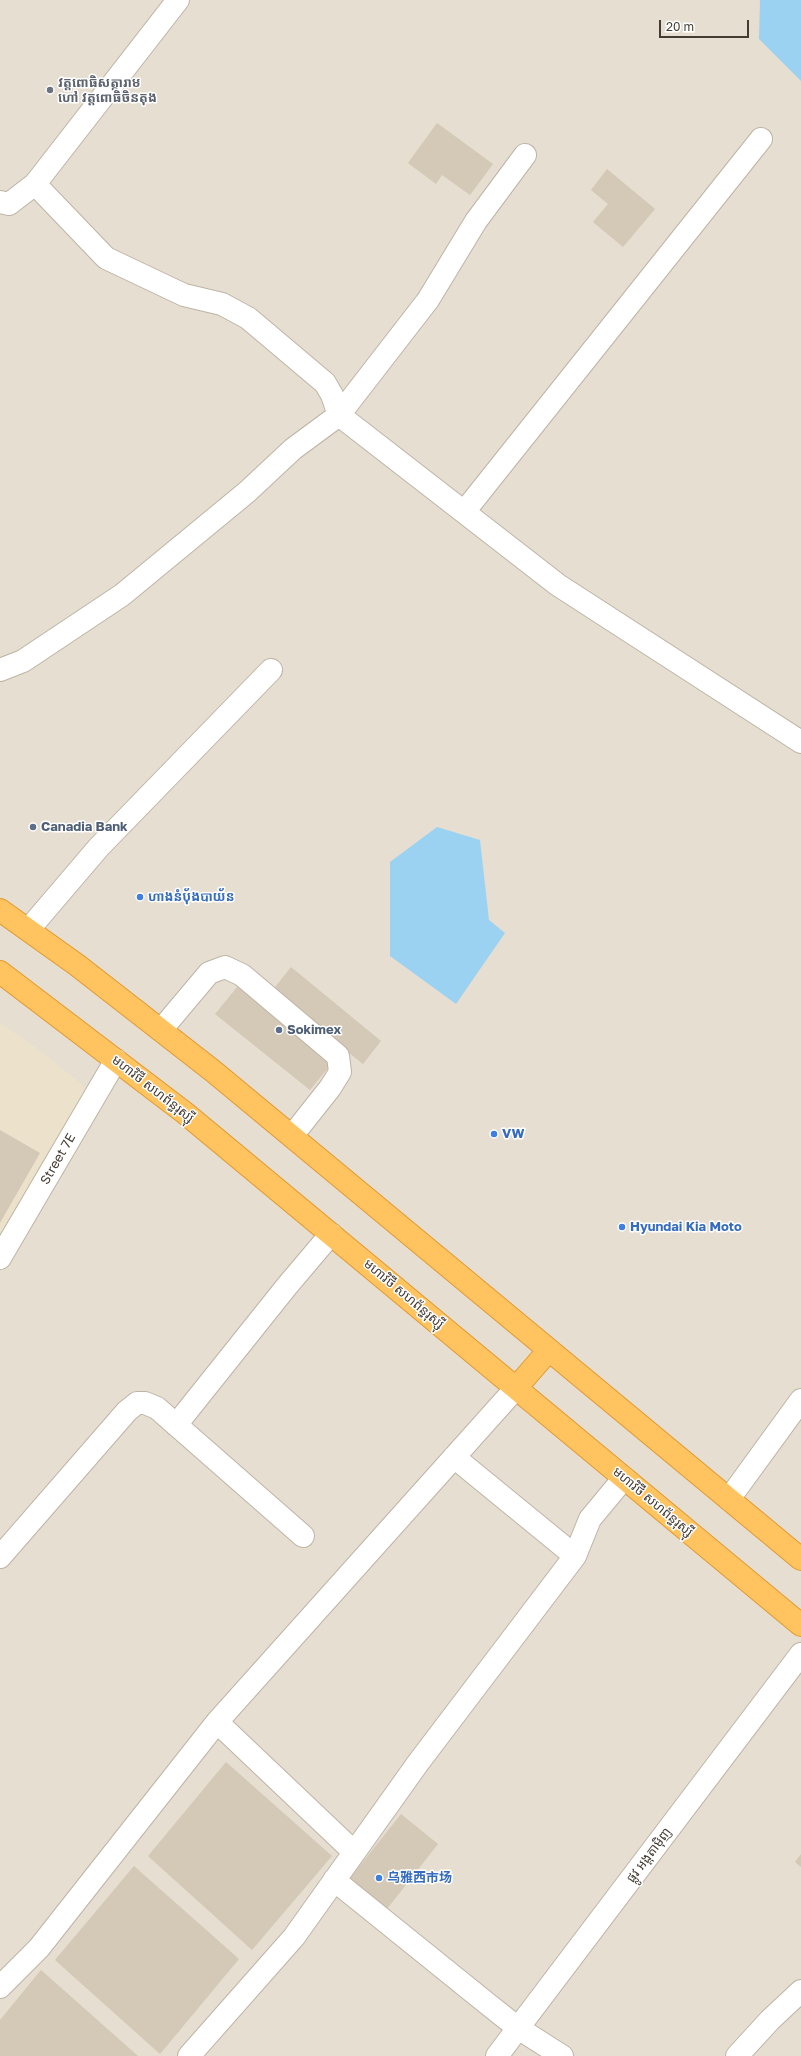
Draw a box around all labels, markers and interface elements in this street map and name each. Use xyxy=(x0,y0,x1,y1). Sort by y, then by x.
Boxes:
scale bar xyxy=(661,12,751,38)
text: 20 m xyxy=(666,19,694,34)
place label: វត្តពោធិសត្តារាម ហៅ វត្តពោធិចិនតុង xyxy=(58,75,157,106)
marker: វត្តពោធិសត្តារាម ហៅ វត្តពោធិចិនតុង xyxy=(45,85,55,95)
place label: Canadia Bank xyxy=(41,819,128,835)
marker: Canadia Bank xyxy=(28,822,38,832)
place label: ហាងនំបុ័ងបាយ័ន xyxy=(148,889,234,905)
marker: ហាងនំបុ័ងបាយ័ន xyxy=(135,892,145,902)
place label: Sokimex xyxy=(287,1022,341,1038)
marker: Sokimex xyxy=(274,1025,284,1035)
street label: មហាវិថី សហព័ន្ធរុស្ស៊ី xyxy=(109,1052,197,1126)
place label: VW xyxy=(502,1126,524,1142)
marker: VW xyxy=(489,1129,499,1139)
street label: Street 7E xyxy=(37,1131,79,1187)
place label: Hyundai Kia Moto xyxy=(630,1219,742,1235)
marker: Hyundai Kia Moto xyxy=(617,1222,627,1232)
street label: មហាវិថី សហព័ន្ធរុស្ស៊ី xyxy=(361,1256,447,1332)
street label: មហាវិថី សហព័ន្ធរុស្ស៊ី xyxy=(610,1464,696,1540)
street label: ផ្លូវ អង្តតាម៉ិញ xyxy=(623,1824,675,1886)
place label: 乌雅西市场 xyxy=(387,1870,452,1886)
marker: 乌雅西市场 xyxy=(374,1873,384,1883)

